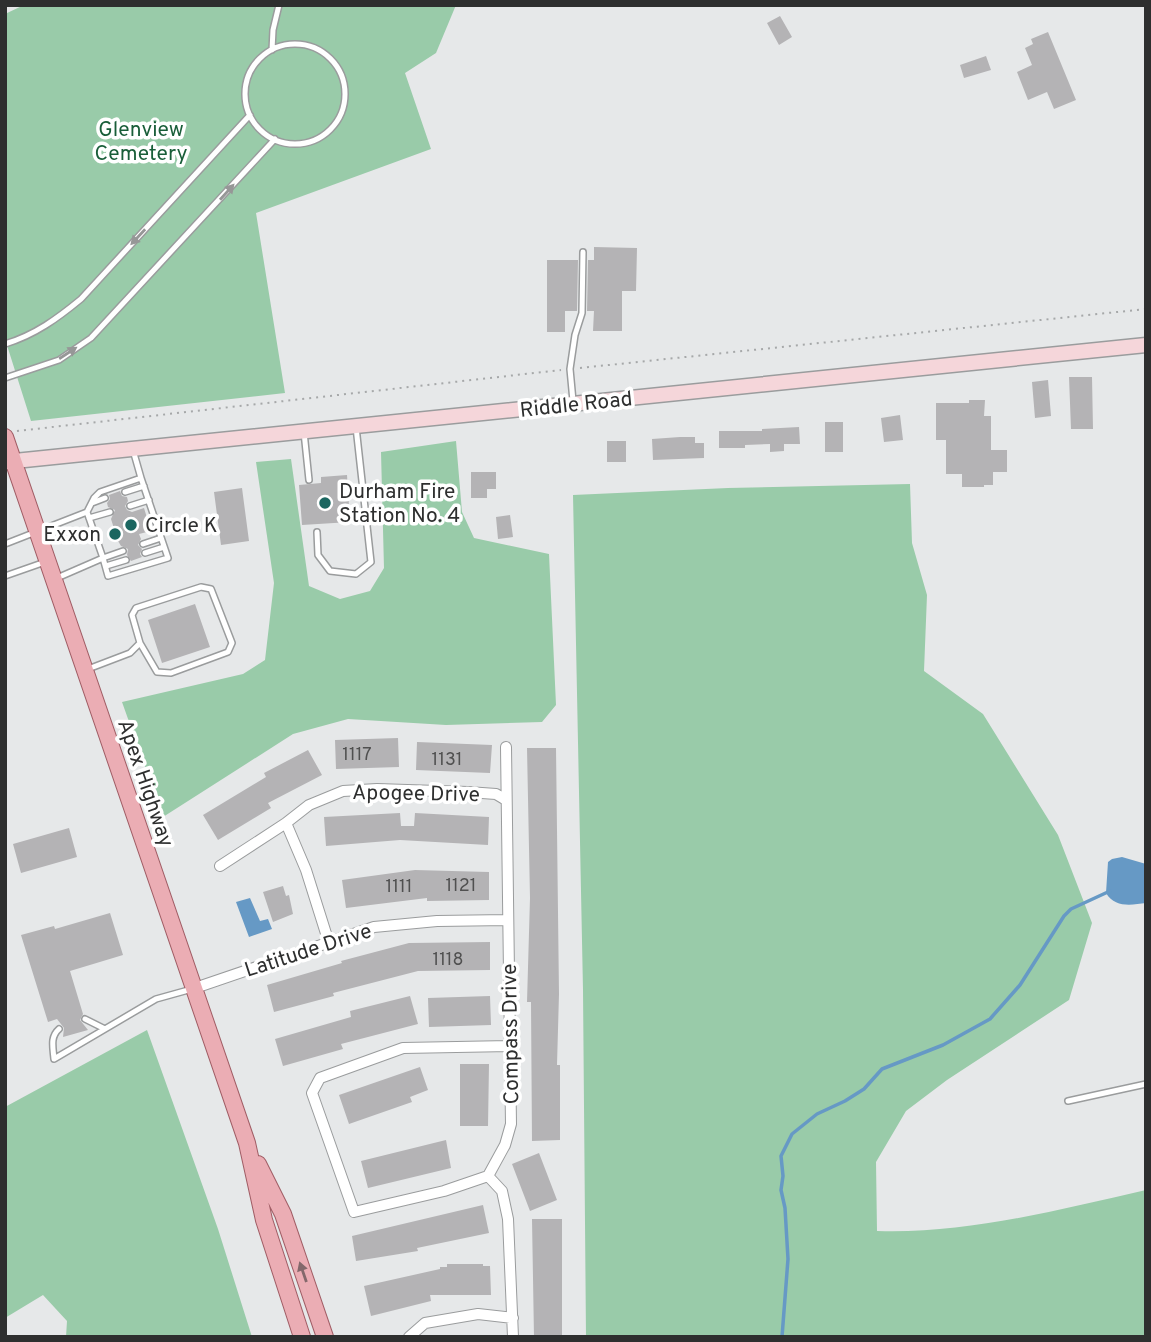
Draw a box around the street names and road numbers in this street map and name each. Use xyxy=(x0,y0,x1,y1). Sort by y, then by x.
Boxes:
street label: Riddle Road xyxy=(518,386,634,425)
street label: Apex Highway xyxy=(110,716,179,851)
street label: Apogee Drive xyxy=(352,780,480,809)
street label: Latitude Drive xyxy=(241,918,376,985)
street label: Compass Drive xyxy=(497,963,526,1105)

